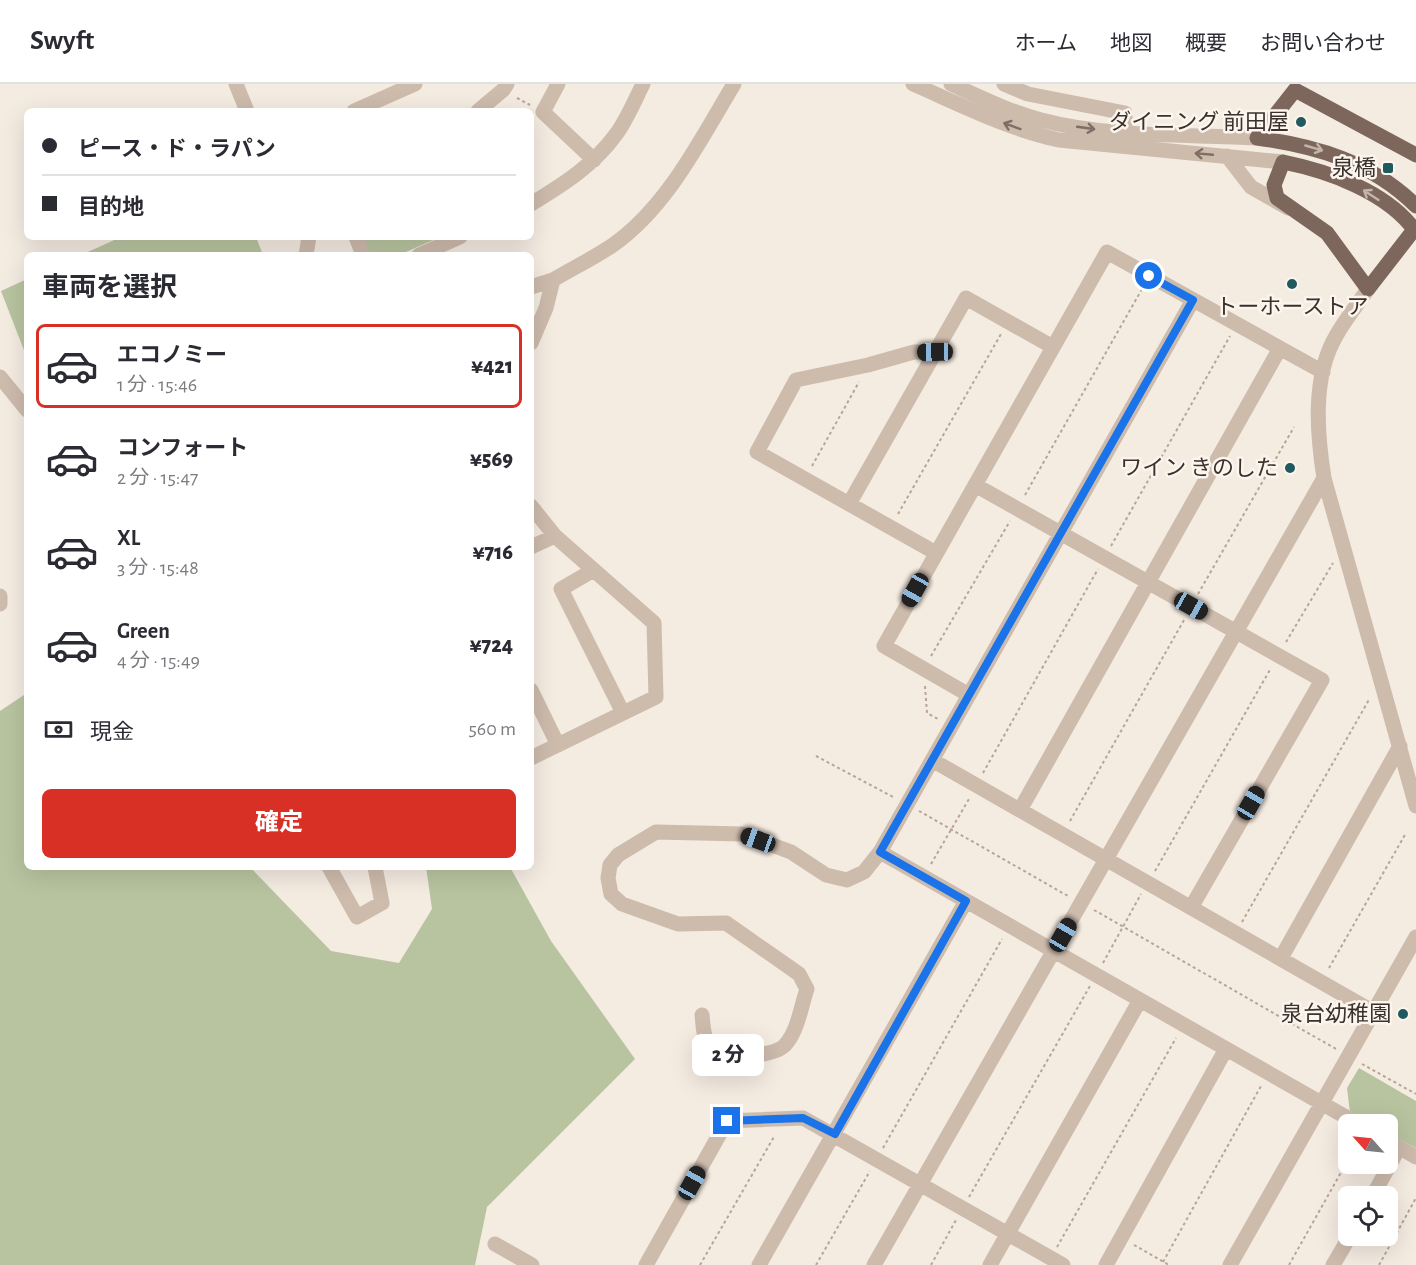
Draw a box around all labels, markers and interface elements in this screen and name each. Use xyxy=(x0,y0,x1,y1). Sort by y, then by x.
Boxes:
text: Swyft xyxy=(30,27,94,55)
text: ホーム xyxy=(1015,33,1077,54)
text: 地図 xyxy=(1110,33,1152,54)
text: 概要 xyxy=(1185,33,1227,54)
text: お問い合わせ xyxy=(1260,33,1386,54)
place label: ダイニング 前田屋 xyxy=(1109,110,1289,133)
marker: ダイニング 前田屋 xyxy=(1294,115,1308,129)
one-way arrow xyxy=(1003,120,1021,131)
one-way arrow xyxy=(1075,122,1095,133)
text: ピース・ド・ラパン xyxy=(78,138,276,160)
one-way arrow xyxy=(1304,143,1323,154)
one-way arrow xyxy=(1194,148,1214,159)
place label: 泉橋 xyxy=(1332,156,1376,179)
marker: 泉橋 xyxy=(1381,161,1395,175)
one-way arrow xyxy=(1363,188,1380,201)
text: 目的地 xyxy=(78,196,144,218)
route start xyxy=(1135,262,1162,289)
text: 車両を選択 xyxy=(42,274,177,301)
marker: トーホーストア xyxy=(1285,277,1299,291)
place label: トーホーストア xyxy=(1216,296,1368,318)
icon: car xyxy=(45,339,99,393)
car xyxy=(917,343,953,361)
text: エコノミー xyxy=(117,344,227,366)
text: ¥421 xyxy=(471,355,513,377)
text: 1 分 · 15:46 xyxy=(117,375,197,395)
icon: car xyxy=(45,432,99,486)
text: コンフォート xyxy=(117,437,248,459)
text: ¥569 xyxy=(470,448,513,470)
place label: ワイン きのした xyxy=(1120,457,1278,479)
marker: ワイン きのした xyxy=(1283,461,1297,475)
text: 2 分 · 15:47 xyxy=(117,468,198,488)
icon: car xyxy=(45,525,99,579)
text: XL xyxy=(117,527,140,549)
text: ¥716 xyxy=(472,541,513,563)
text: 3 分 · 15:48 xyxy=(117,558,199,578)
car xyxy=(898,570,932,610)
car xyxy=(1171,589,1211,623)
icon: car xyxy=(45,618,99,672)
text: Green xyxy=(117,620,170,642)
text: ¥724 xyxy=(469,634,513,656)
text: 4 分 · 15:49 xyxy=(117,651,200,671)
icon: cash xyxy=(42,713,75,746)
text: 560 m xyxy=(468,719,516,739)
text: 現金 xyxy=(90,721,134,743)
car xyxy=(1234,783,1268,823)
button: 確定 xyxy=(42,789,516,858)
car xyxy=(738,825,778,855)
car xyxy=(1046,915,1080,955)
place label: 泉台幼稚園 xyxy=(1281,1002,1391,1025)
marker: 泉台幼稚園 xyxy=(1396,1007,1410,1021)
callout: 2 分 xyxy=(691,1034,763,1076)
text: 2 分 xyxy=(712,1045,744,1065)
route end xyxy=(713,1107,740,1134)
north arrow xyxy=(1338,1114,1398,1174)
map controls xyxy=(1338,1114,1398,1246)
car xyxy=(675,1163,709,1203)
button: locate xyxy=(1338,1186,1398,1246)

